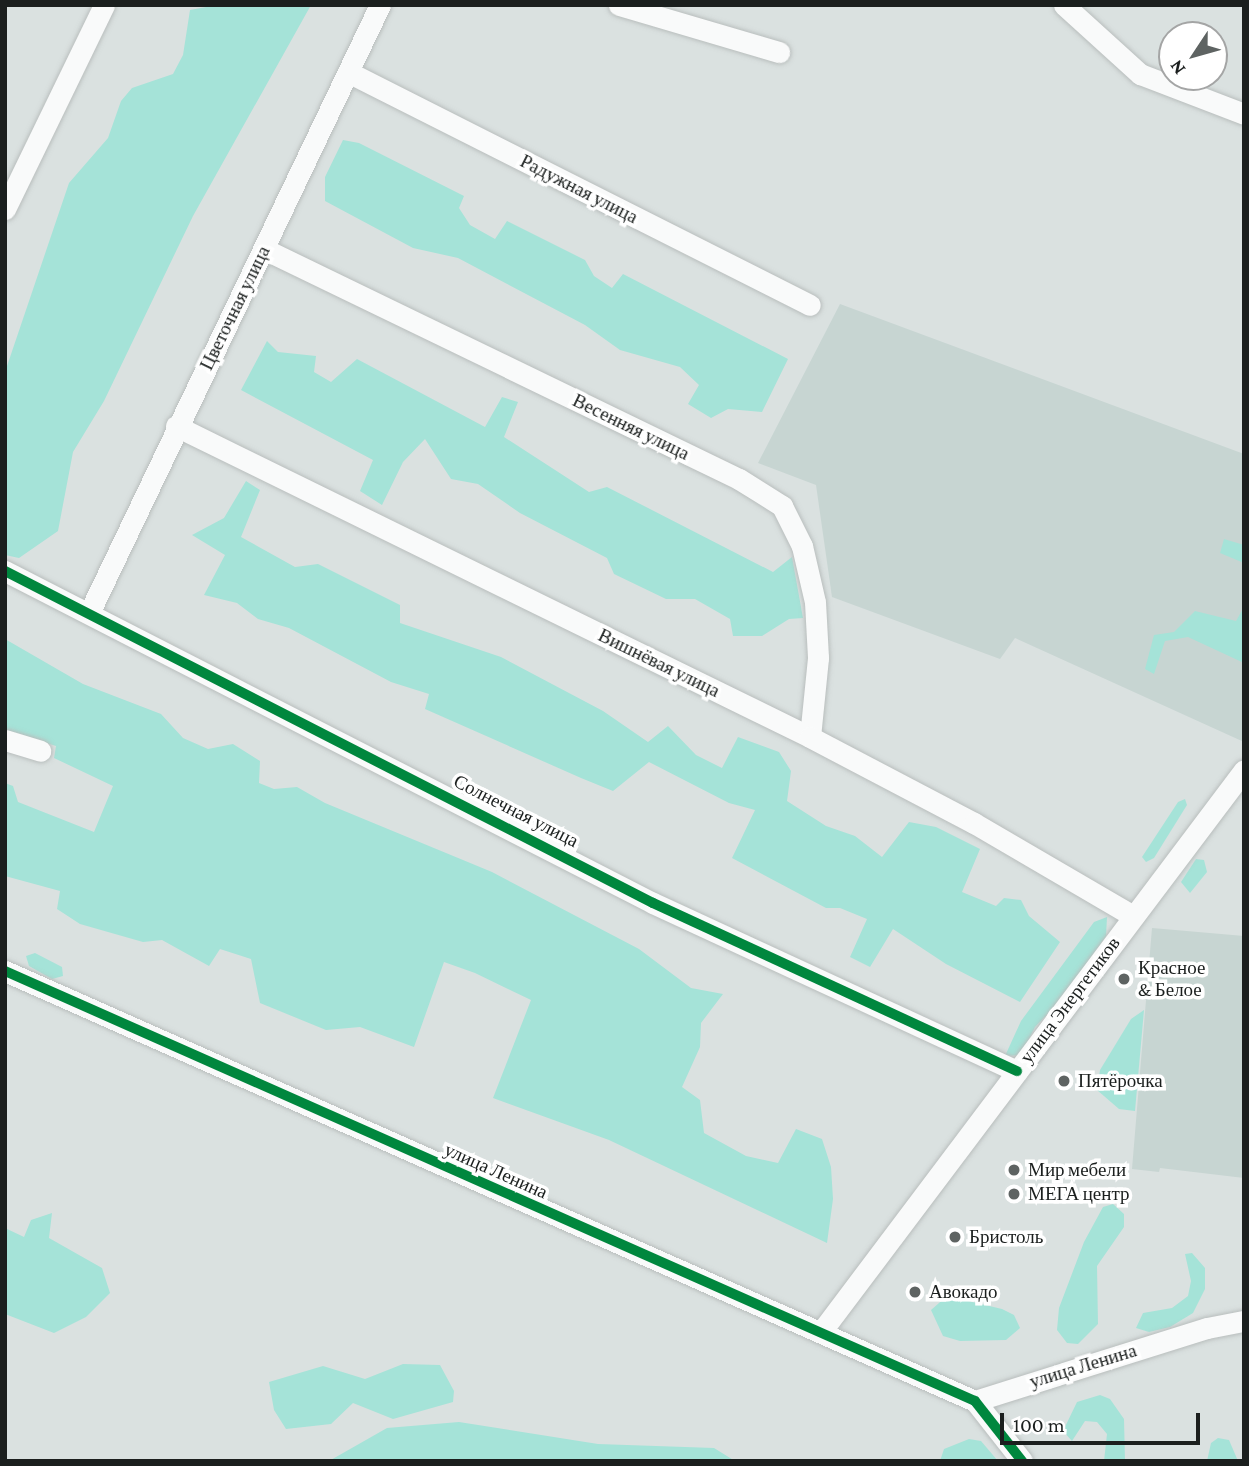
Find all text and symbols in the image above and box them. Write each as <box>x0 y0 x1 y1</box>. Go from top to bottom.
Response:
north arrow <box>1158 21 1228 91</box>
text: N <box>1165 56 1190 79</box>
street label: Радужная улица <box>516 150 642 228</box>
street label: Цветочная улица <box>195 242 275 374</box>
street label: Весенняя улица <box>569 389 693 465</box>
street label: Вишнёвая улица <box>594 624 724 702</box>
street label: Солнечная улица <box>450 770 582 852</box>
street label: улица Энергетиков <box>1015 932 1125 1068</box>
place label: Красное & Белое <box>1138 957 1205 1001</box>
marker: Красное & Белое <box>1116 971 1132 987</box>
place label: Пятёрочка <box>1078 1070 1163 1092</box>
marker: Пятёрочка <box>1056 1073 1072 1089</box>
street label: улица Ленина <box>441 1138 551 1204</box>
place label: Мир мебели <box>1028 1159 1126 1181</box>
marker: Мир мебели <box>1006 1162 1022 1178</box>
place label: МЕГА центр <box>1028 1183 1130 1205</box>
marker: МЕГА центр <box>1006 1186 1022 1202</box>
place label: Бристоль <box>969 1226 1043 1248</box>
marker: Бристоль <box>947 1229 963 1245</box>
place label: Авокадо <box>929 1281 998 1303</box>
marker: Авокадо <box>907 1284 923 1300</box>
street label: улица Ленина <box>1027 1339 1139 1393</box>
scale bar <box>1004 1400 1204 1444</box>
text: 100 m <box>1013 1413 1065 1437</box>

